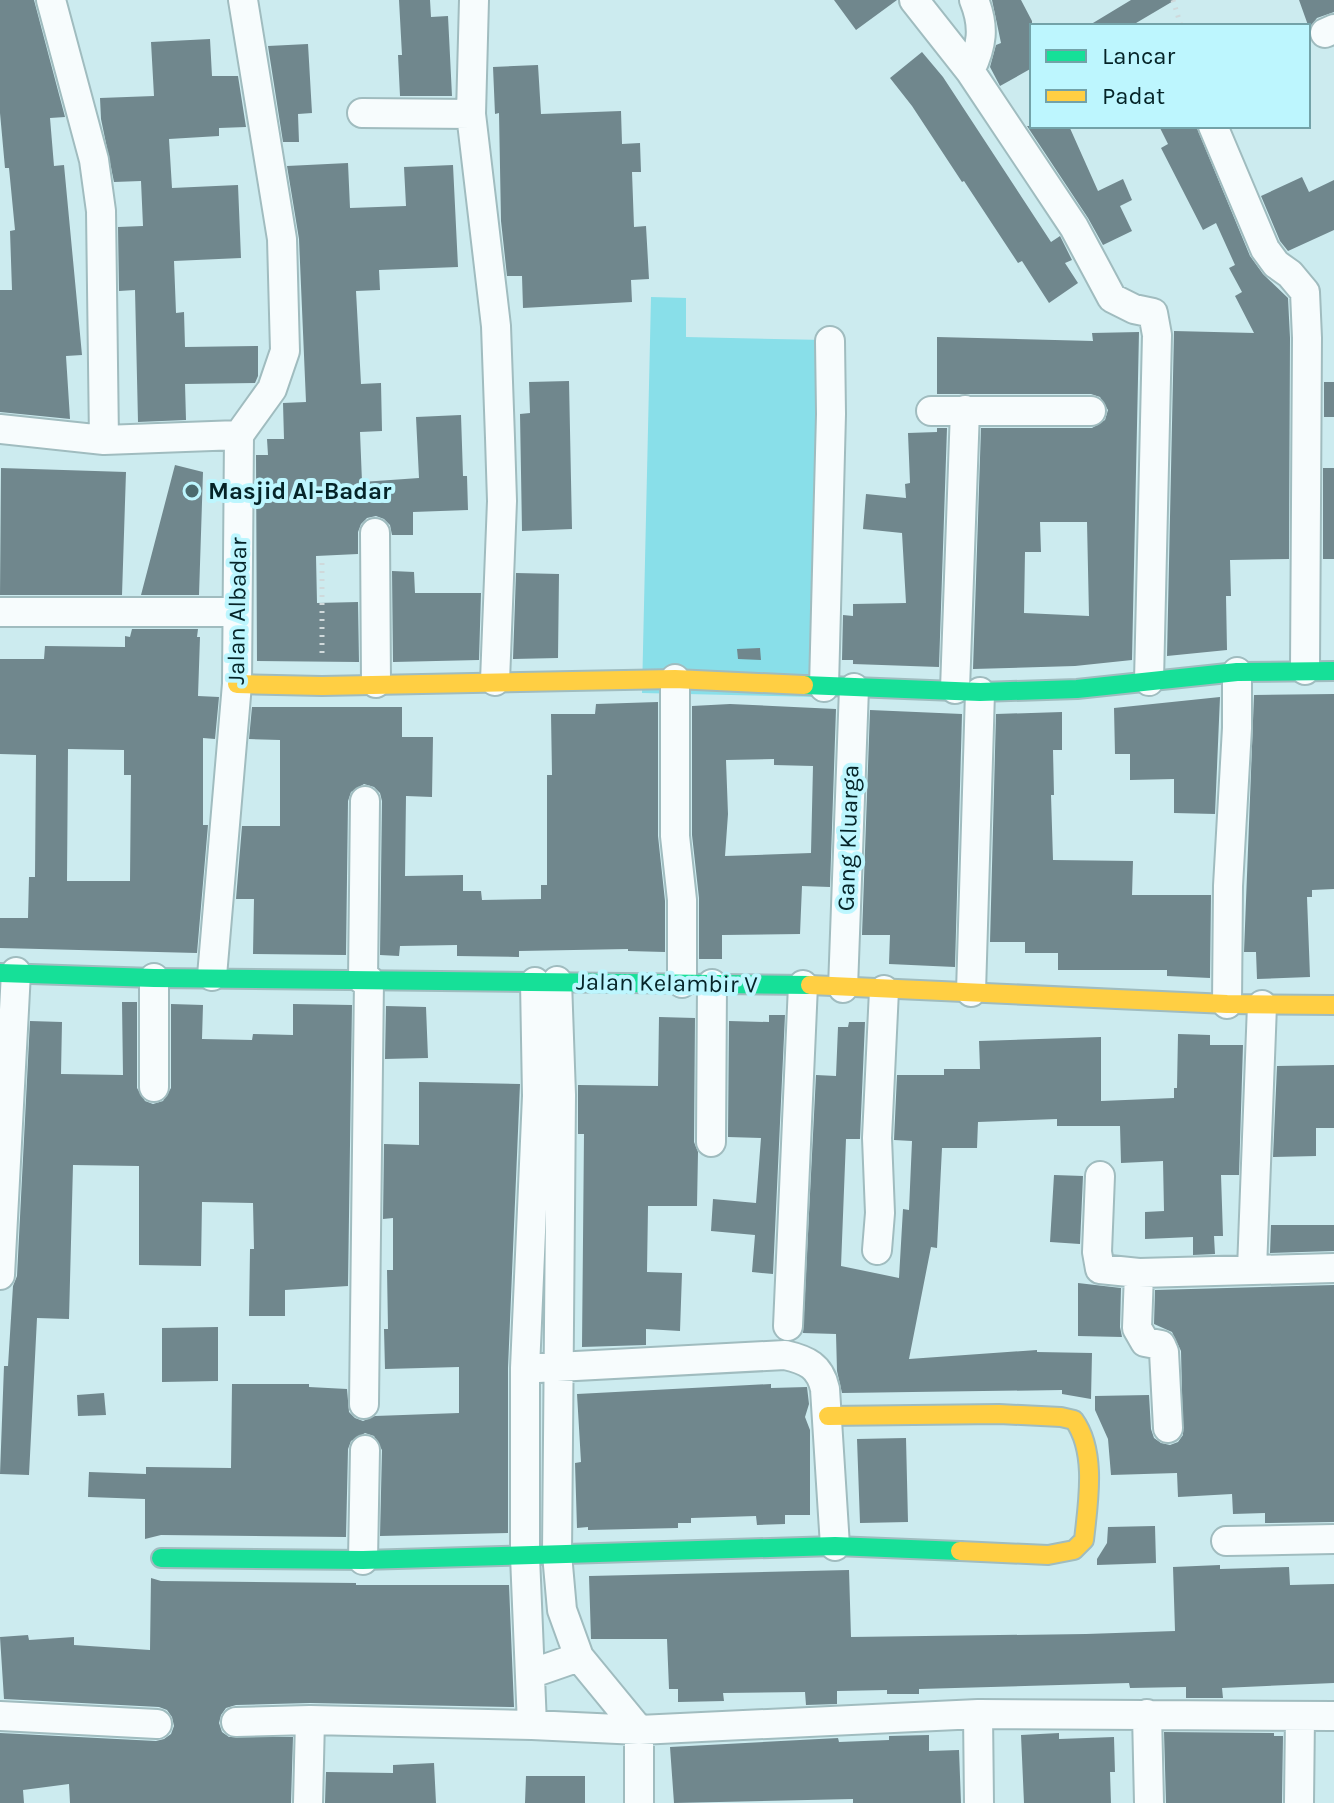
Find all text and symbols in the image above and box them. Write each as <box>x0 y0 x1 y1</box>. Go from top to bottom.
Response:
legend <box>1030 24 1310 128</box>
text: Lancar <box>1102 42 1176 70</box>
text: Padat <box>1102 82 1165 110</box>
place label: Masjid Al-Badar <box>208 477 392 505</box>
marker: Masjid Al-Badar <box>183 482 201 500</box>
street label: Jalan Albadar <box>222 537 252 685</box>
street label: Gang Kluarga <box>831 764 865 912</box>
street label: Jalan Kelambir V <box>576 967 758 999</box>

